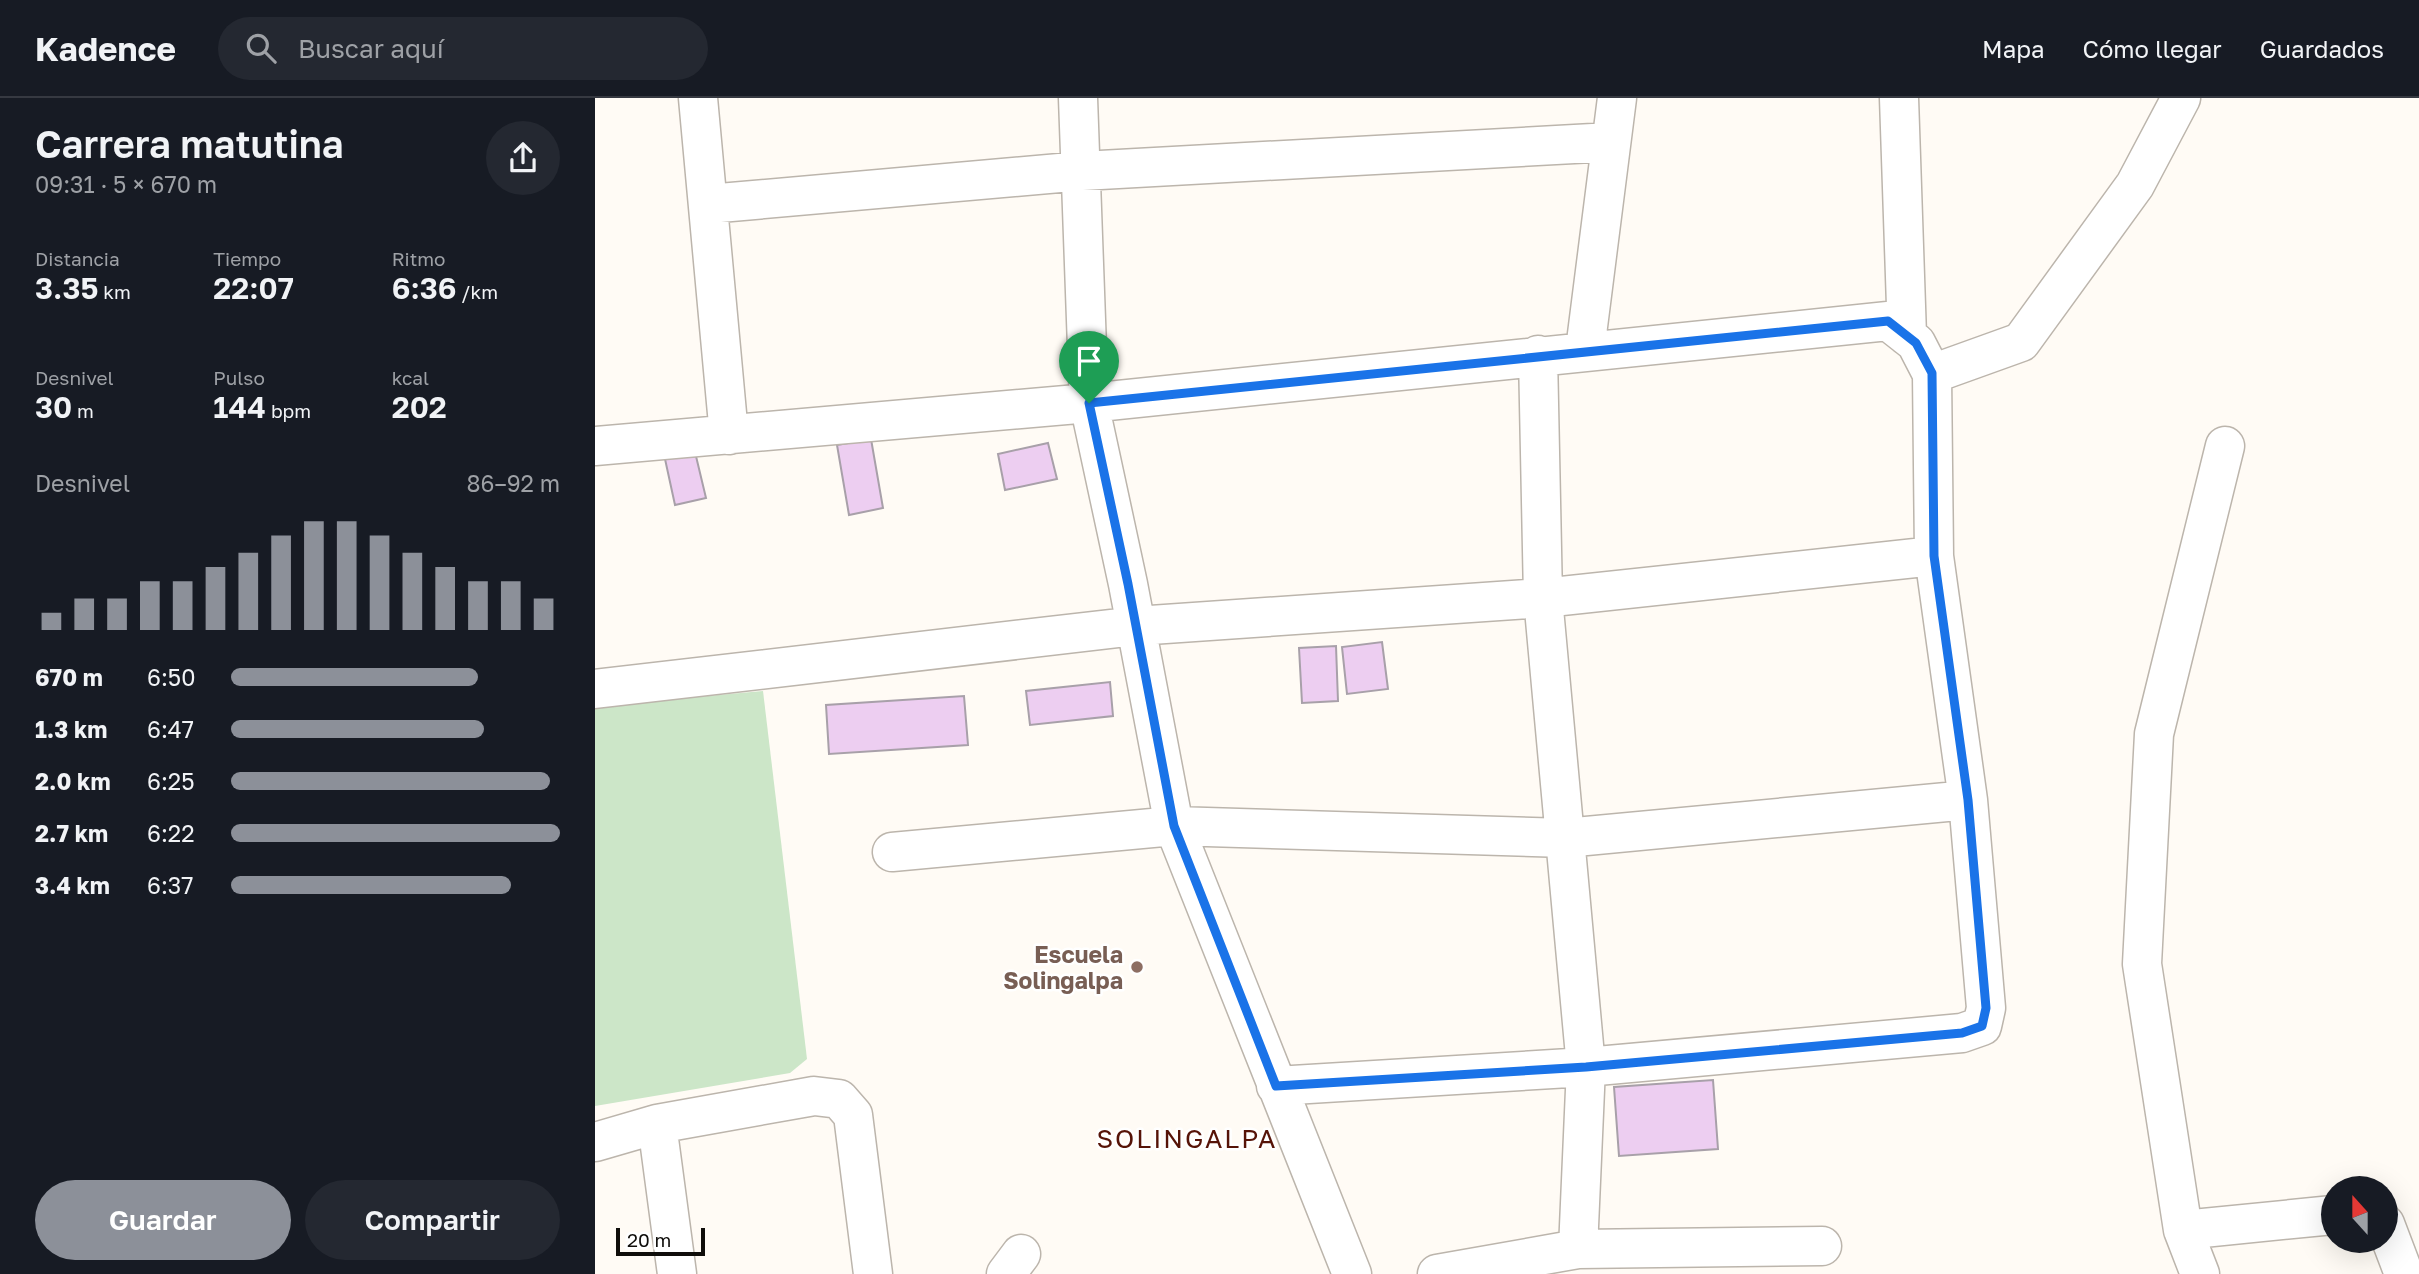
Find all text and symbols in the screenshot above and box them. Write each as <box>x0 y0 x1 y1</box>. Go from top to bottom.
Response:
search box <box>218 17 708 80</box>
text: Kadence <box>35 29 176 68</box>
icon: search <box>242 29 280 67</box>
text: Buscar aquí <box>298 33 444 64</box>
text: Mapa <box>1982 34 2045 63</box>
text: Cómo llegar <box>2083 34 2222 63</box>
text: Guardados <box>2260 34 2384 63</box>
text: Carrera matutina <box>35 121 344 166</box>
button: share <box>486 121 560 195</box>
text: 09:31 · 5 × 670 m <box>35 170 217 198</box>
text: Distancia <box>35 247 120 270</box>
text: Tiempo <box>213 247 281 270</box>
text: Ritmo <box>392 247 445 270</box>
text: 3.35 <box>35 270 99 306</box>
text: 22:07 <box>213 270 294 306</box>
text: 6:36 <box>392 270 457 306</box>
text: km <box>99 280 131 303</box>
text: /km <box>457 280 498 303</box>
pin <box>1059 331 1119 403</box>
icon: arrive <box>1070 342 1108 380</box>
text: Desnivel <box>35 366 114 389</box>
text: Pulso <box>213 366 265 389</box>
text: kcal <box>392 366 429 389</box>
text: 30 <box>35 389 72 425</box>
text: 144 <box>213 389 266 425</box>
text: 202 <box>392 389 447 425</box>
text: m <box>72 399 94 422</box>
text: bpm <box>266 399 311 422</box>
text: Desnivel <box>35 469 130 497</box>
text: 86–92 m <box>467 469 560 497</box>
text: 670 m <box>35 663 103 691</box>
text: 6:50 <box>147 663 195 691</box>
text: 1.3 km <box>35 715 107 743</box>
text: 6:47 <box>147 715 194 743</box>
text: 2.0 km <box>35 767 111 795</box>
text: 6:25 <box>147 767 195 795</box>
text: 2.7 km <box>35 819 108 847</box>
text: 6:22 <box>147 819 195 847</box>
text: 3.4 km <box>35 871 110 899</box>
text: 6:37 <box>147 871 193 899</box>
place label: Escuela Solingalpa <box>1003 940 1123 994</box>
marker: Escuela Solingalpa <box>1129 959 1145 975</box>
district label: SOLINGALPA <box>1096 1123 1278 1154</box>
north arrow <box>2321 1176 2397 1253</box>
map controls <box>2321 1176 2398 1253</box>
button: Guardar <box>35 1180 291 1260</box>
button: Compartir <box>305 1180 560 1260</box>
scale bar <box>616 1225 705 1257</box>
text: 20 m <box>627 1228 671 1251</box>

